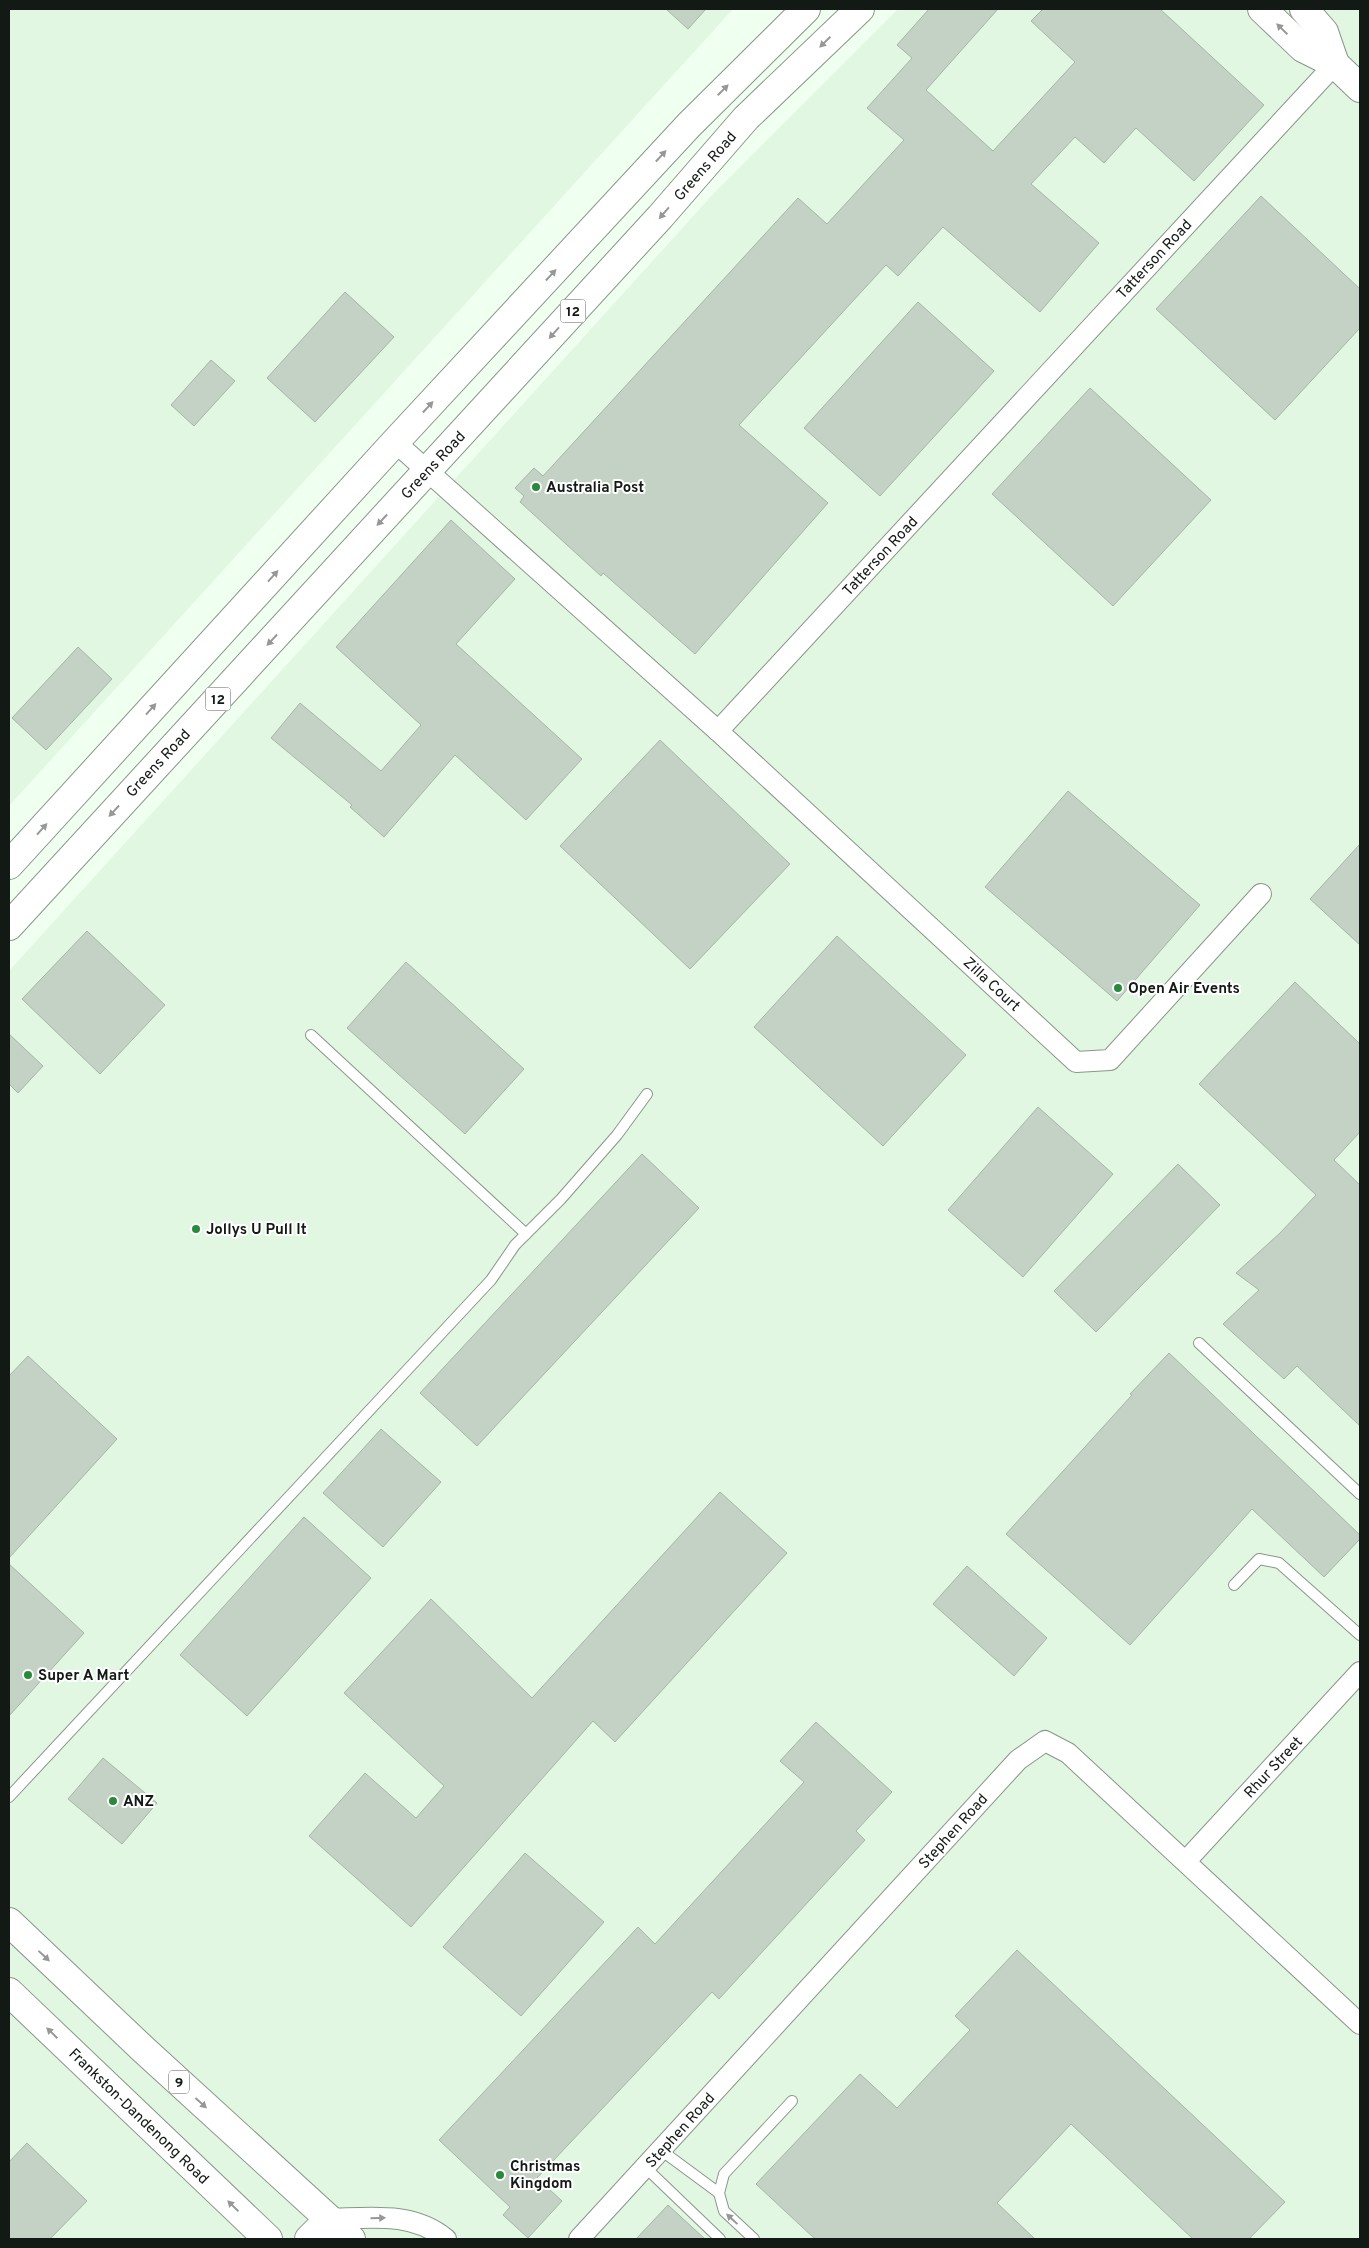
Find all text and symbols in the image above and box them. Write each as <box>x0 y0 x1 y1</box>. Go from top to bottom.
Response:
one-way arrow <box>1277 23 1289 35</box>
one-way arrow <box>819 36 831 48</box>
one-way arrow <box>717 84 729 96</box>
street label: Greens Road <box>671 128 742 206</box>
one-way arrow <box>655 150 667 162</box>
one-way arrow <box>658 207 670 219</box>
street label: Tatterson Road <box>1113 216 1197 304</box>
one-way arrow <box>545 269 557 281</box>
road number: 12 <box>560 300 586 322</box>
one-way arrow <box>548 326 560 338</box>
one-way arrow <box>422 401 434 413</box>
street label: Greens Road <box>398 428 470 504</box>
place label: Australia Post <box>546 479 644 498</box>
marker: Australia Post <box>530 481 542 493</box>
street label: Tatterson Road <box>839 513 923 601</box>
one-way arrow <box>376 514 388 526</box>
one-way arrow <box>267 571 279 583</box>
one-way arrow <box>266 633 278 645</box>
road number: 12 <box>206 688 230 711</box>
one-way arrow <box>145 704 157 716</box>
street label: Greens Road <box>123 726 195 802</box>
one-way arrow <box>109 805 120 817</box>
one-way arrow <box>36 824 48 836</box>
street label: Zilla Court <box>958 954 1024 1016</box>
place label: Open Air Events <box>1128 980 1240 999</box>
marker: Open Air Events <box>1112 982 1124 994</box>
place label: Jollys U Pull It <box>206 1221 307 1240</box>
marker: Jollys U Pull It <box>190 1223 202 1235</box>
place label: Super A Mart <box>38 1667 129 1686</box>
marker: Super A Mart <box>22 1669 34 1681</box>
street label: Rhur Street <box>1241 1733 1308 1803</box>
street label: Stephen Road <box>915 1790 993 1874</box>
place label: ANZ <box>123 1793 154 1812</box>
marker: ANZ <box>107 1795 119 1807</box>
one-way arrow <box>38 1950 50 1962</box>
one-way arrow <box>46 2027 58 2039</box>
street label: Frankston-Dandenong Road <box>64 2045 212 2189</box>
road number: 9 <box>169 2070 189 2094</box>
street label: Stephen Road <box>642 2089 720 2173</box>
one-way arrow <box>195 2097 207 2109</box>
place label: Christmas Kingdom <box>510 2158 580 2194</box>
marker: Christmas Kingdom <box>494 2169 506 2181</box>
one-way arrow <box>227 2200 239 2212</box>
one-way arrow <box>727 2213 739 2225</box>
one-way arrow <box>370 2214 386 2222</box>

